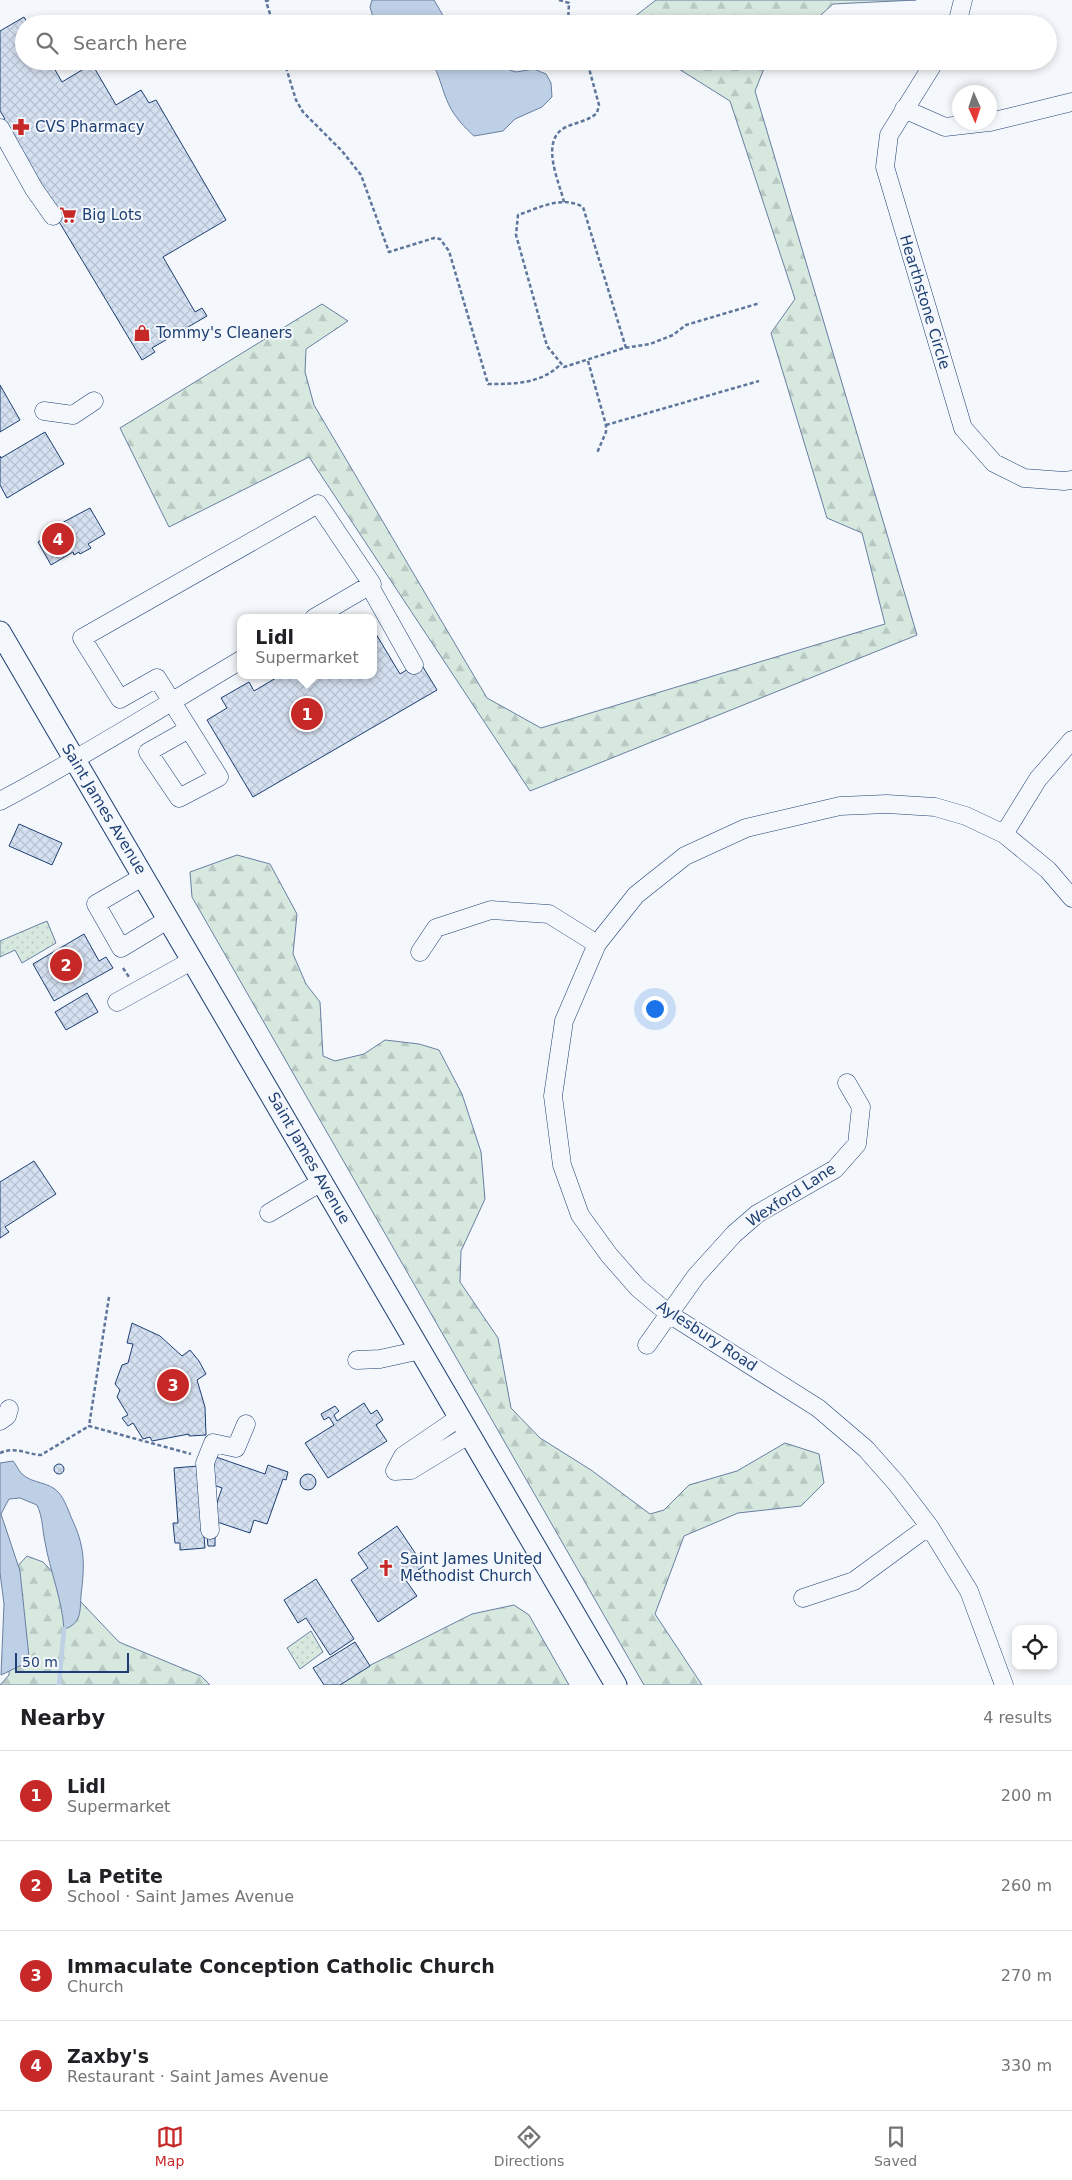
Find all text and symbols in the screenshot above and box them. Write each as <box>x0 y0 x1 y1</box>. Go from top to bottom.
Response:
search box <box>15 15 1057 70</box>
icon: search <box>33 29 61 57</box>
text: Search here <box>73 32 187 54</box>
north arrow <box>952 85 997 130</box>
pharmacy icon: CVS Pharmacy <box>11 117 31 137</box>
place label: CVS Pharmacy <box>35 118 145 136</box>
supermarket icon: Big Lots <box>58 205 78 225</box>
place label: Big Lots <box>82 206 142 224</box>
street label: Hearthstone Circle <box>896 233 954 371</box>
shop icon: Tommy's Cleaners <box>132 323 152 343</box>
place label: Tommy's Cleaners <box>155 324 293 342</box>
pin: 4 <box>42 520 74 558</box>
popup <box>237 614 377 679</box>
text: Lidl <box>255 626 294 648</box>
text: Supermarket <box>255 648 359 667</box>
pin: 1 <box>291 695 323 733</box>
street label: Saint James Avenue <box>58 741 150 877</box>
pin: 2 <box>50 946 82 984</box>
your location <box>642 996 668 1022</box>
street label: Saint James Avenue <box>264 1089 354 1227</box>
street label: Wexford Lane <box>743 1159 839 1231</box>
street label: Aylesbury Road <box>654 1297 760 1375</box>
pin: 3 <box>157 1366 189 1404</box>
place label: Saint James United Methodist Church <box>400 1550 542 1585</box>
church icon: Saint James United Methodist Church <box>376 1558 396 1578</box>
map controls <box>1012 1625 1057 1670</box>
button: locate <box>1012 1625 1057 1670</box>
scale bar <box>15 1650 129 1673</box>
text: 50 m <box>22 1654 58 1670</box>
text: Nearby <box>20 1706 105 1730</box>
text: 4 results <box>983 1708 1052 1727</box>
text: Lidl <box>67 1775 106 1797</box>
text: 1 <box>30 1786 42 1805</box>
text: 200 m <box>1001 1786 1052 1805</box>
text: Supermarket <box>67 1797 170 1816</box>
text: La Petite <box>67 1865 163 1887</box>
text: 2 <box>30 1876 42 1895</box>
text: 260 m <box>1001 1876 1052 1895</box>
text: School · Saint James Avenue <box>67 1887 294 1906</box>
text: Immaculate Conception Catholic Church <box>67 1955 495 1977</box>
text: 3 <box>30 1966 42 1985</box>
text: 270 m <box>1001 1966 1052 1985</box>
text: Church <box>67 1977 124 1996</box>
text: Zaxby's <box>67 2045 149 2067</box>
text: 4 <box>30 2056 42 2075</box>
text: 330 m <box>1001 2056 1052 2075</box>
text: Restaurant · Saint James Avenue <box>67 2067 329 2086</box>
tab: Map <box>155 2123 184 2169</box>
tab: Directions <box>494 2123 564 2169</box>
tab: Saved <box>874 2123 917 2169</box>

